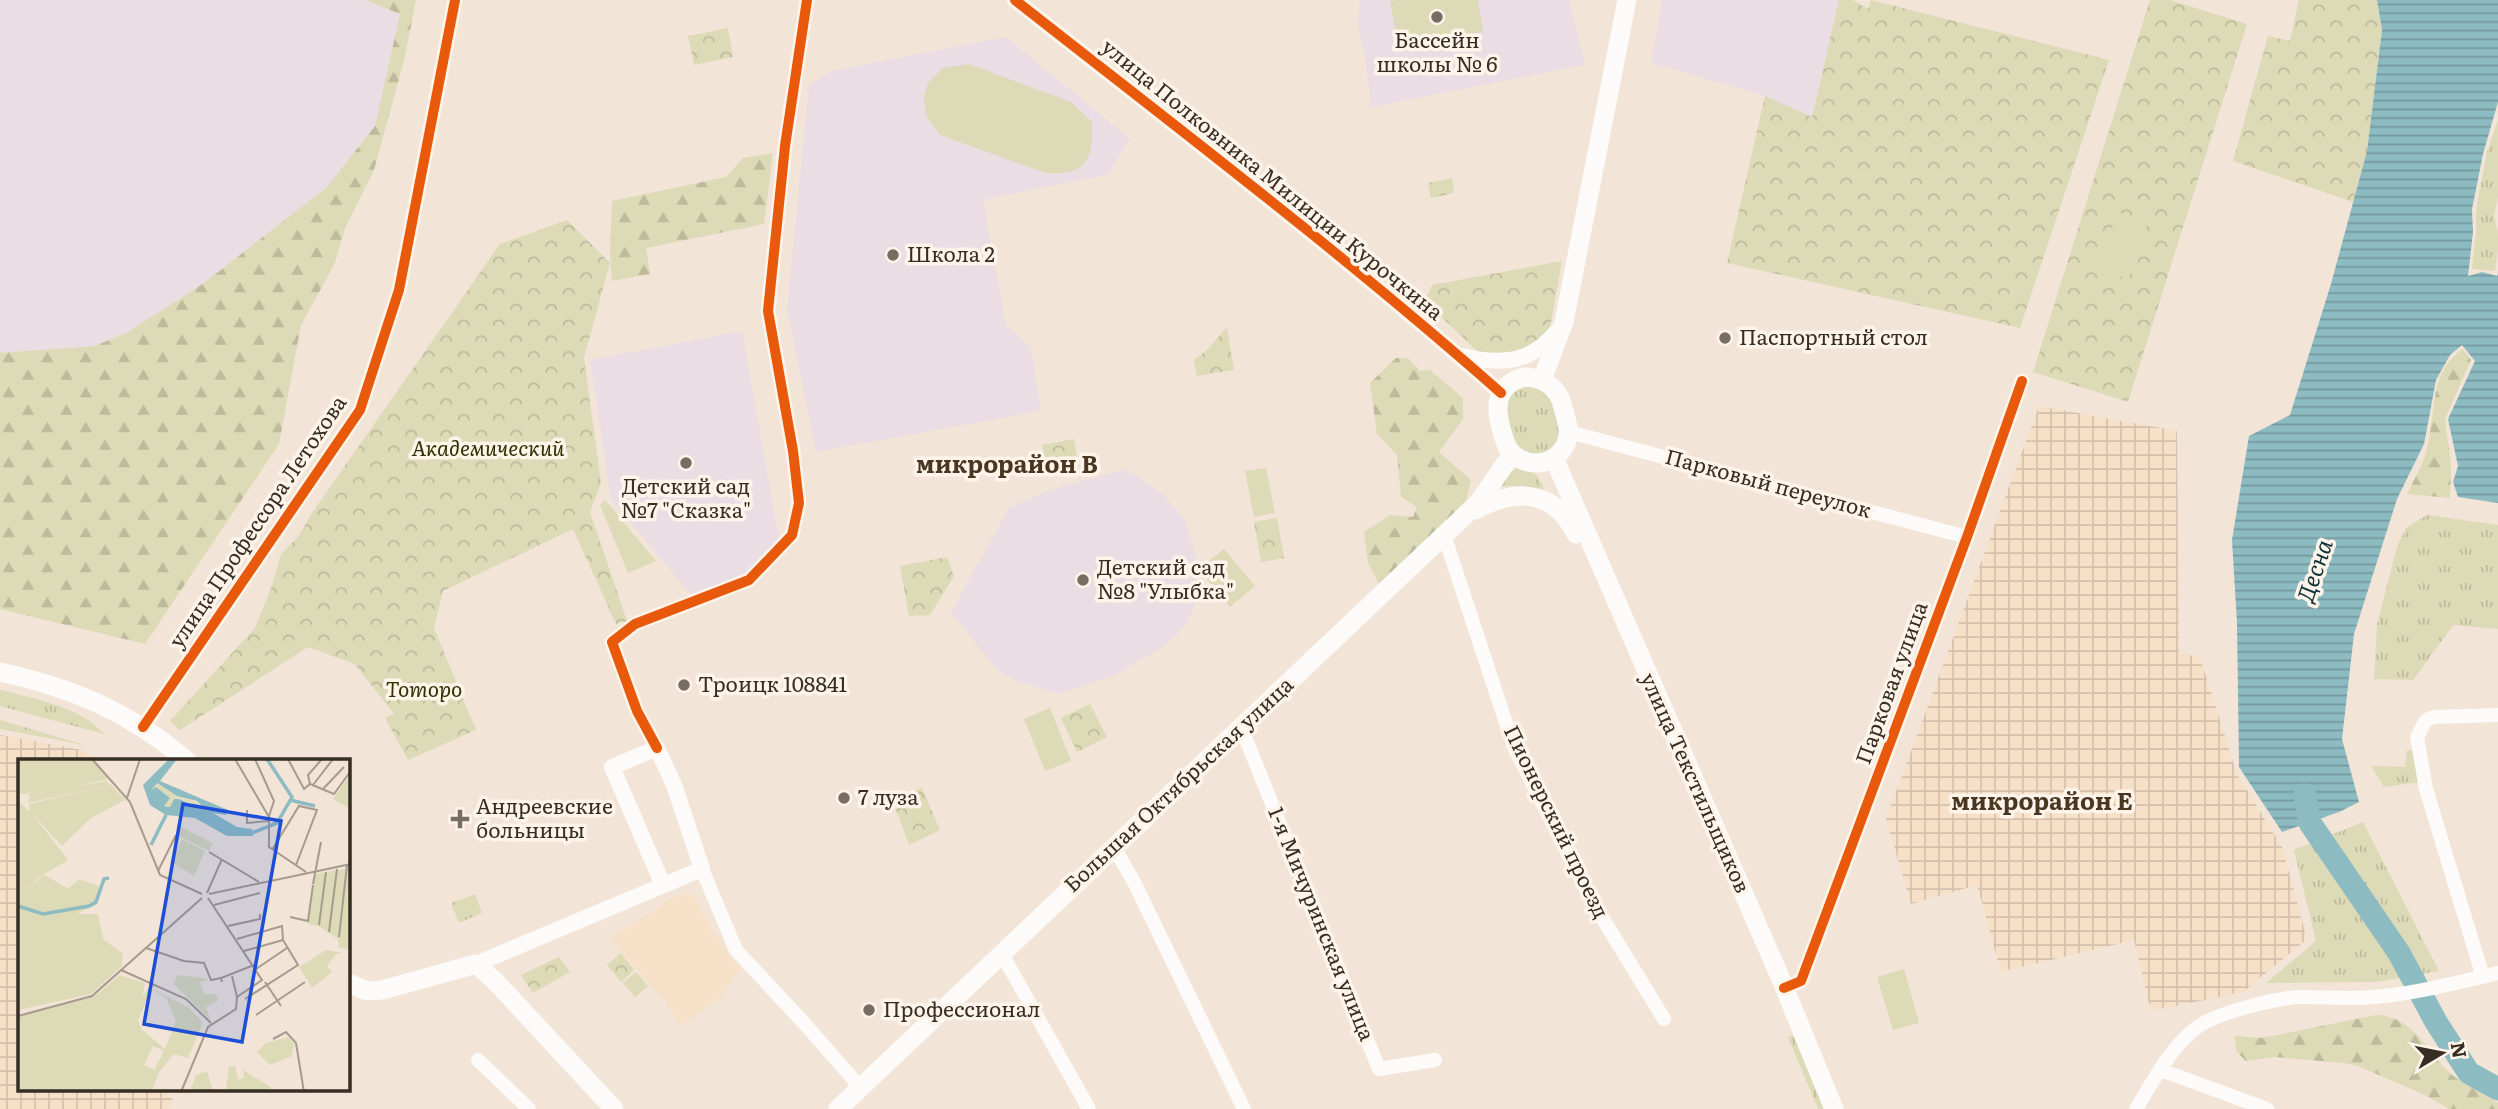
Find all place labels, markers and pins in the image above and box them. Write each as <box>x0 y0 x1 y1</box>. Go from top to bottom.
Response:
marker: Бассейн школы № 6 <box>1429 9 1445 25</box>
place label: Бассейн школы № 6 <box>1376 23 1498 78</box>
place label: Школа 2 <box>907 237 995 268</box>
marker: Школа 2 <box>885 247 901 263</box>
place label: Паспортный стол <box>1739 320 1928 351</box>
marker: Паспортный стол <box>1717 330 1733 346</box>
marker: Детский сад №7 "Сказка" <box>678 455 694 471</box>
place label: Детский сад №7 "Сказка" <box>621 469 751 524</box>
place label: Детский сад №8 "Улыбка" <box>1097 550 1234 605</box>
marker: Детский сад №8 "Улыбка" <box>1075 572 1091 588</box>
place label: Троицк 108841 <box>698 667 848 698</box>
marker: Троицк 108841 <box>676 677 692 693</box>
place label: 7 луза <box>858 780 919 811</box>
place label: Андреевские больницы <box>476 789 613 844</box>
marker: 7 луза <box>836 790 852 806</box>
marker: Андреевские больницы <box>450 809 470 829</box>
place label: Профессионал <box>883 992 1040 1023</box>
marker: Профессионал <box>861 1002 877 1018</box>

